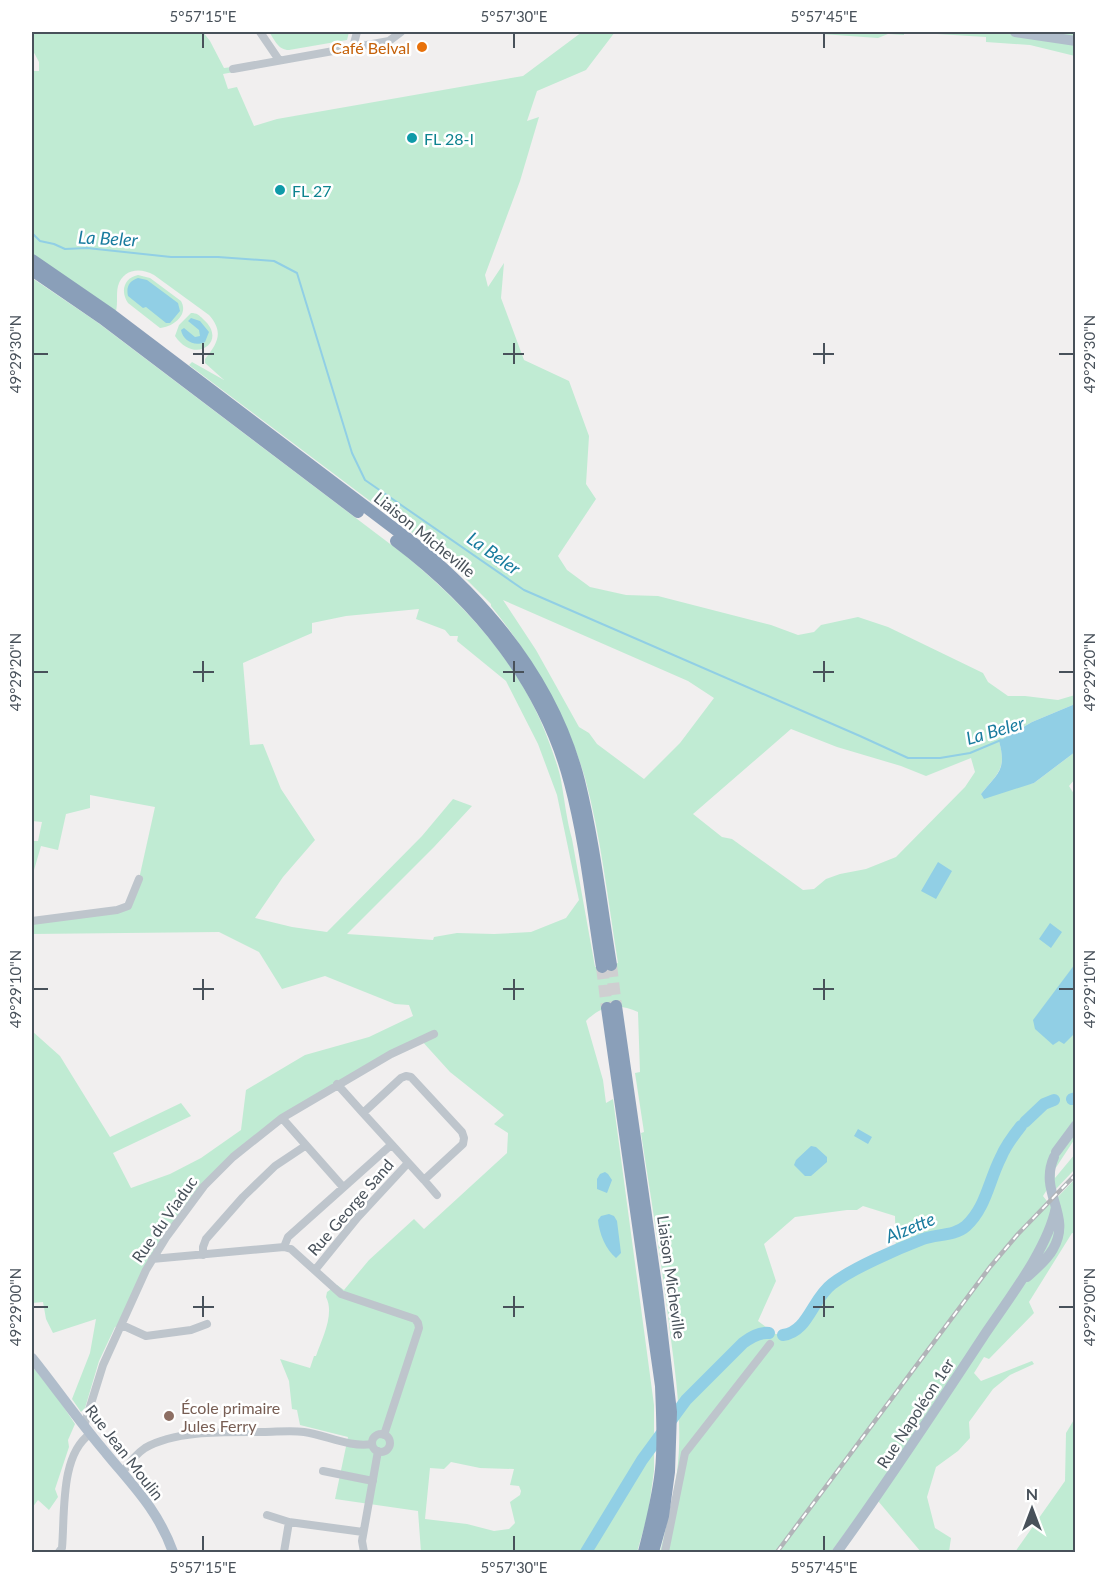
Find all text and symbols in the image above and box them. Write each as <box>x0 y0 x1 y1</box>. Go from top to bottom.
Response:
text: 5°57'15"E <box>170 7 237 25</box>
text: 5°57'30"E <box>481 7 548 25</box>
text: 5°57'45"E <box>791 7 858 25</box>
place label: Café Belval <box>331 38 410 57</box>
marker: Café Belval <box>415 40 429 54</box>
place label: FL 28-I <box>424 129 474 148</box>
marker: FL 28-I <box>405 131 419 145</box>
place label: FL 27 <box>292 181 331 200</box>
marker: FL 27 <box>273 183 287 197</box>
water label: La Beler <box>78 225 139 251</box>
text: 49°29'30"N <box>6 315 24 393</box>
text: 49°29'30"N <box>1080 315 1098 393</box>
street label: Liaison Micheville <box>371 487 479 581</box>
water label: La Beler <box>463 527 525 580</box>
text: 49°29'20"N <box>6 633 24 711</box>
text: 49°29'20"N <box>1080 633 1098 711</box>
water label: La Beler <box>963 711 1028 749</box>
text: 49°29'10"N <box>6 950 24 1028</box>
text: 49°29'10"N <box>1080 950 1098 1028</box>
street label: Rue George Sand <box>303 1155 397 1259</box>
street label: Rue du Viaduc <box>127 1172 201 1266</box>
water label: Alzette <box>881 1207 938 1247</box>
street label: Liaison Micheville <box>654 1214 690 1340</box>
text: 49°29'00"N <box>6 1268 24 1346</box>
text: 49°29'00"N <box>1080 1268 1098 1346</box>
street label: Rue Napoléon 1er <box>872 1354 958 1471</box>
place label: École primaire Jules Ferry <box>181 1398 280 1435</box>
street label: Rue Jean Moulin <box>82 1401 168 1503</box>
marker: École primaire Jules Ferry <box>162 1409 176 1423</box>
north arrow <box>1002 1479 1062 1539</box>
text: N <box>1026 1484 1038 1503</box>
text: 5°57'15"E <box>170 1558 237 1576</box>
text: 5°57'30"E <box>481 1558 548 1576</box>
text: 5°57'45"E <box>791 1558 858 1576</box>

